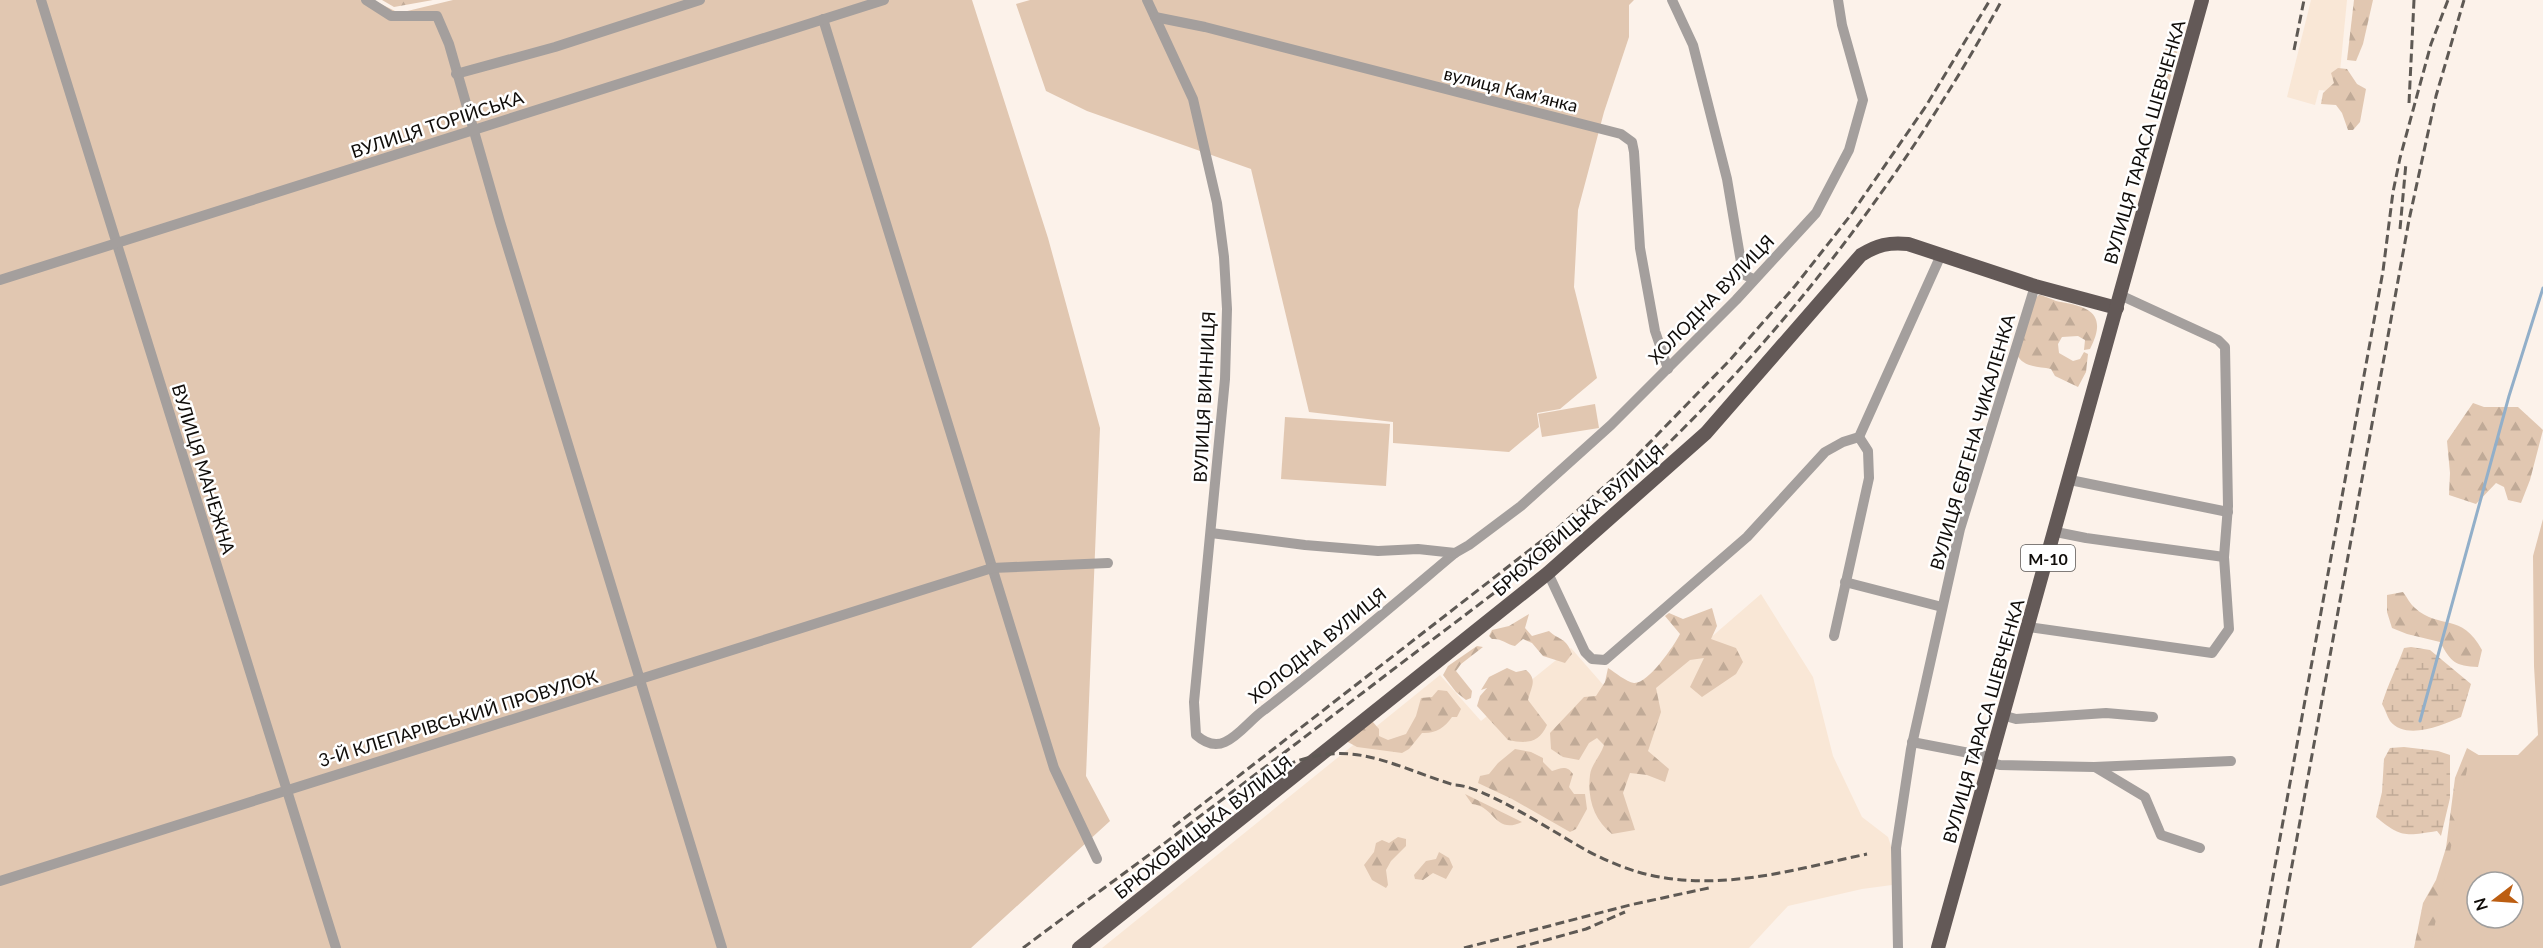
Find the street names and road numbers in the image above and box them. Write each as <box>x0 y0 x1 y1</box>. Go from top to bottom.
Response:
street label: ВУЛИЦЯ ТАРАСА ШЕВЧЕНКА <box>2099 17 2190 267</box>
street label: вулиця Камʼянка <box>1442 62 1580 116</box>
street label: ВУЛИЦЯ ТОРІЙСЬКА <box>348 85 527 162</box>
street label: ХОЛОДНА ВУЛИЦЯ <box>1644 230 1778 368</box>
street label: ВУЛИЦЯ ВИННИЦЯ <box>1189 311 1219 483</box>
street label: ВУЛИЦЯ ЄВГЕНА ЧИКАЛЕНКА <box>1925 311 2019 572</box>
street label: ВУЛИЦЯ МАНЕЖНА <box>168 381 241 557</box>
street label: БРЮХОВИЦЬКА ВУЛИЦЯ <box>1488 440 1668 600</box>
road number: М-10 <box>2021 545 2075 571</box>
street label: ХОЛОДНА ВУЛИЦЯ <box>1244 583 1390 707</box>
street label: ВУЛИЦЯ ТАРАСА ШЕВЧЕНКА <box>1938 596 2029 846</box>
street label: 3-Й КЛЕПАРІВСЬКИЙ ПРОВУЛОК <box>316 665 600 771</box>
street label: БРЮХОВИЦЬКА ВУЛИЦЯ <box>1110 751 1296 903</box>

